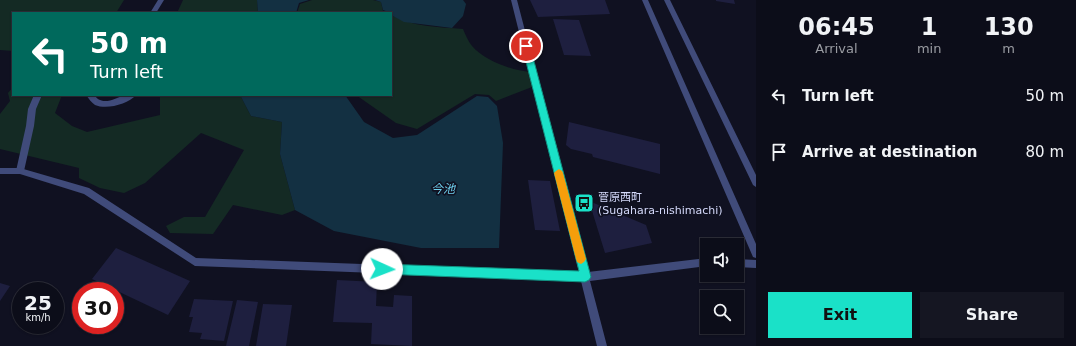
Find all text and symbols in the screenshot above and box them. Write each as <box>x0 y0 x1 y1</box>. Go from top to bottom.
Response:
text: 06:45 <box>798 13 875 41</box>
text: 1 <box>921 13 937 41</box>
text: 130 <box>984 13 1034 41</box>
text: 50 m <box>90 27 168 60</box>
icon: left <box>24 28 76 80</box>
pin <box>509 29 543 63</box>
icon: arrive <box>515 35 537 57</box>
text: Arrival <box>815 41 858 56</box>
text: min <box>917 41 941 56</box>
text: m <box>1002 41 1015 56</box>
text: Turn left <box>90 61 163 82</box>
icon: left <box>768 85 790 107</box>
text: Turn left <box>802 87 874 105</box>
text: 50 m <box>1026 87 1064 105</box>
icon: arrive <box>768 141 790 163</box>
text: Arrive at destination <box>802 143 977 161</box>
text: 80 m <box>1026 143 1064 161</box>
water label: 今池 <box>431 182 456 196</box>
place label: 菅原西町 (Sugahara-nishimachi) <box>598 191 723 217</box>
bus stop icon: 菅原西町 (Sugahara-nishimachi) <box>573 192 595 214</box>
map controls <box>700 238 744 334</box>
button: sound <box>700 238 744 282</box>
position arrow <box>361 248 403 290</box>
speed limit sign: 30 <box>72 282 124 334</box>
button: search <box>700 290 744 334</box>
text: 25 <box>24 291 52 315</box>
button: Exit <box>768 292 912 338</box>
button: Share <box>920 292 1064 338</box>
text: km/h <box>25 312 51 323</box>

